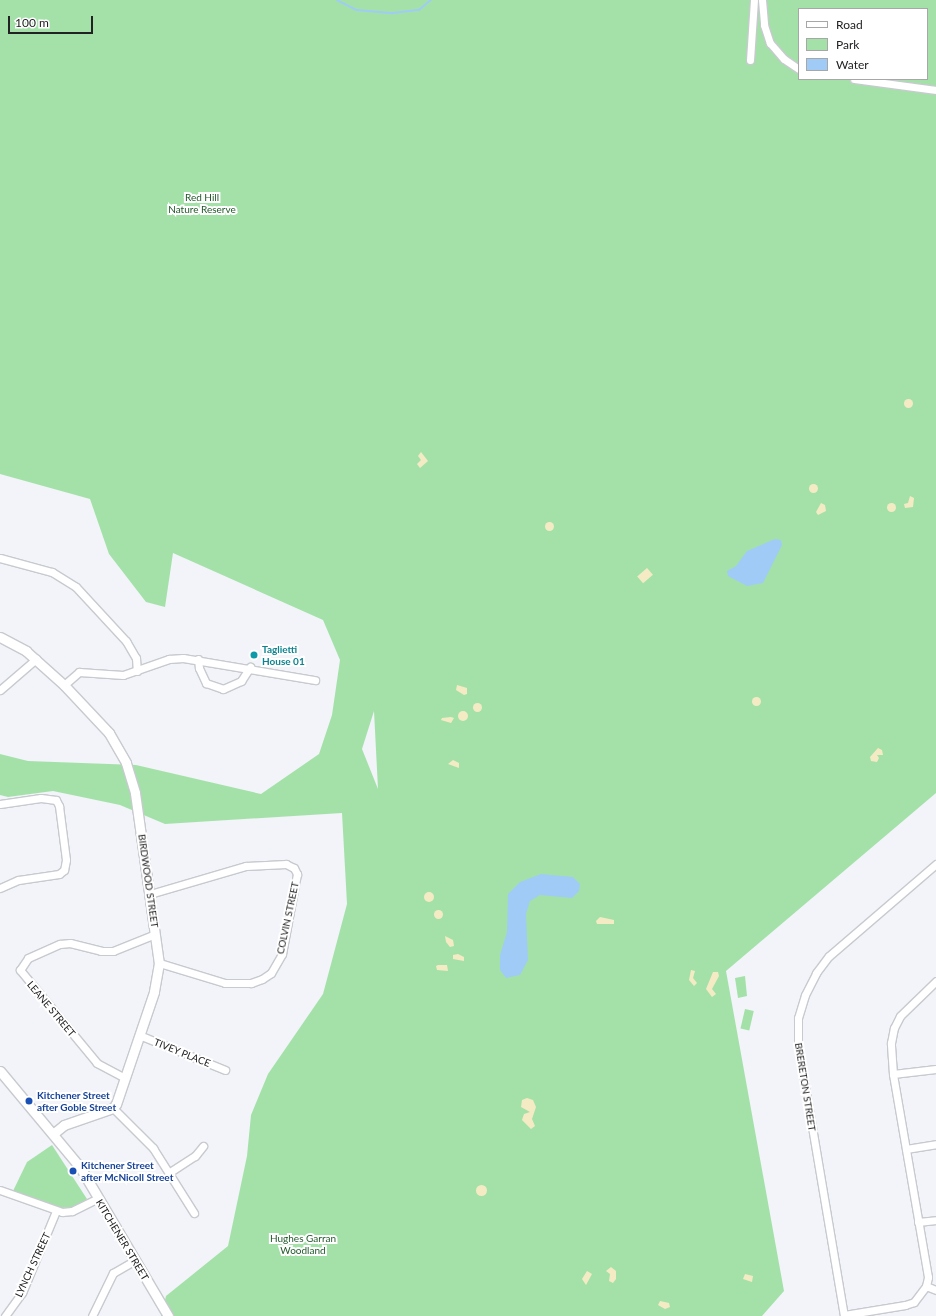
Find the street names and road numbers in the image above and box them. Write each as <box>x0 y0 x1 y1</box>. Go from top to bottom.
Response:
street label: BIRDWOOD STREET <box>135 833 161 929</box>
street label: COLVIN STREET <box>274 881 302 955</box>
street label: LEANE STREET <box>24 979 78 1039</box>
street label: TIVEY PLACE <box>152 1036 212 1070</box>
street label: BRERETON STREET <box>792 1042 818 1132</box>
street label: KITCHENER STREET <box>93 1197 151 1283</box>
street label: LYNCH STREET <box>13 1231 53 1299</box>

